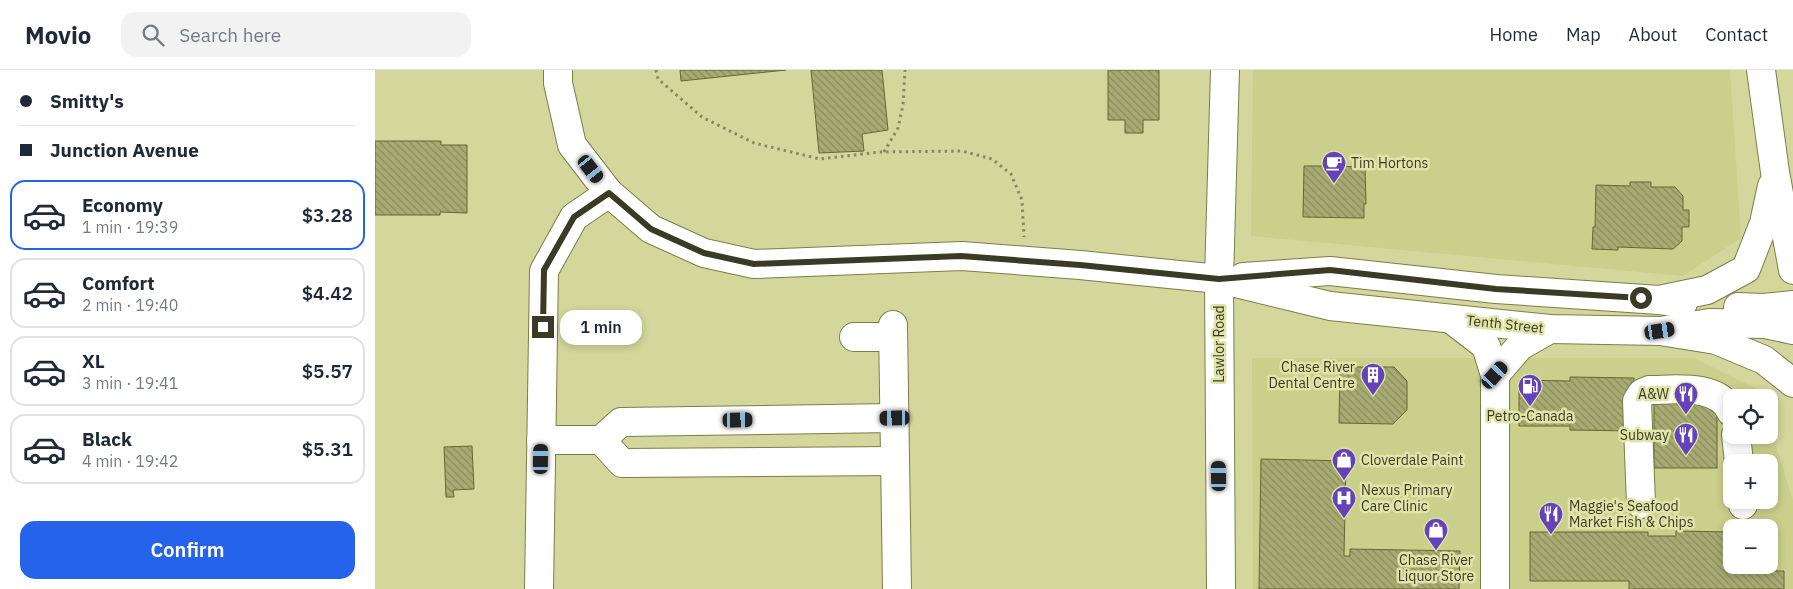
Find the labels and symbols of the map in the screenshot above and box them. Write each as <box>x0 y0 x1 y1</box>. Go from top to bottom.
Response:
cafe icon: Tim Hortons <box>1321 150 1347 184</box>
car <box>575 153 606 185</box>
place label: Tim Hortons <box>1351 154 1429 172</box>
route start <box>1630 287 1652 309</box>
street label: Lawlor Road <box>1210 305 1228 383</box>
callout: 1 min <box>561 310 643 344</box>
street label: Tenth Street <box>1466 311 1544 337</box>
route end <box>532 316 554 338</box>
car <box>1644 321 1675 341</box>
place label: Chase River Dental Centre <box>1268 358 1355 392</box>
car <box>1479 359 1510 391</box>
building icon: Chase River Dental Centre <box>1360 362 1386 396</box>
fuel station icon: Petro-Canada <box>1517 373 1543 407</box>
restaurant icon: A&W <box>1673 381 1699 415</box>
place label: A&W <box>1638 385 1670 403</box>
place label: Petro-Canada <box>1487 407 1574 425</box>
car <box>879 410 910 426</box>
car <box>722 412 753 428</box>
restaurant icon: Subway <box>1673 422 1699 456</box>
place label: Subway <box>1620 426 1669 444</box>
car <box>533 444 548 474</box>
shop icon: Cloverdale Paint <box>1331 447 1357 481</box>
place label: Cloverdale Paint <box>1361 451 1463 469</box>
car <box>1211 461 1226 491</box>
place label: Nexus Primary Care Clinic <box>1361 481 1453 515</box>
hospital icon: Nexus Primary Care Clinic <box>1331 485 1357 519</box>
place label: Maggie's Seafood Market Fish & Chips <box>1569 497 1694 531</box>
restaurant icon: Maggie's Seafood Market Fish & Chips <box>1538 501 1564 535</box>
shop icon: Chase River Liquor Store <box>1423 517 1449 551</box>
place label: Chase River Liquor Store <box>1398 551 1475 585</box>

